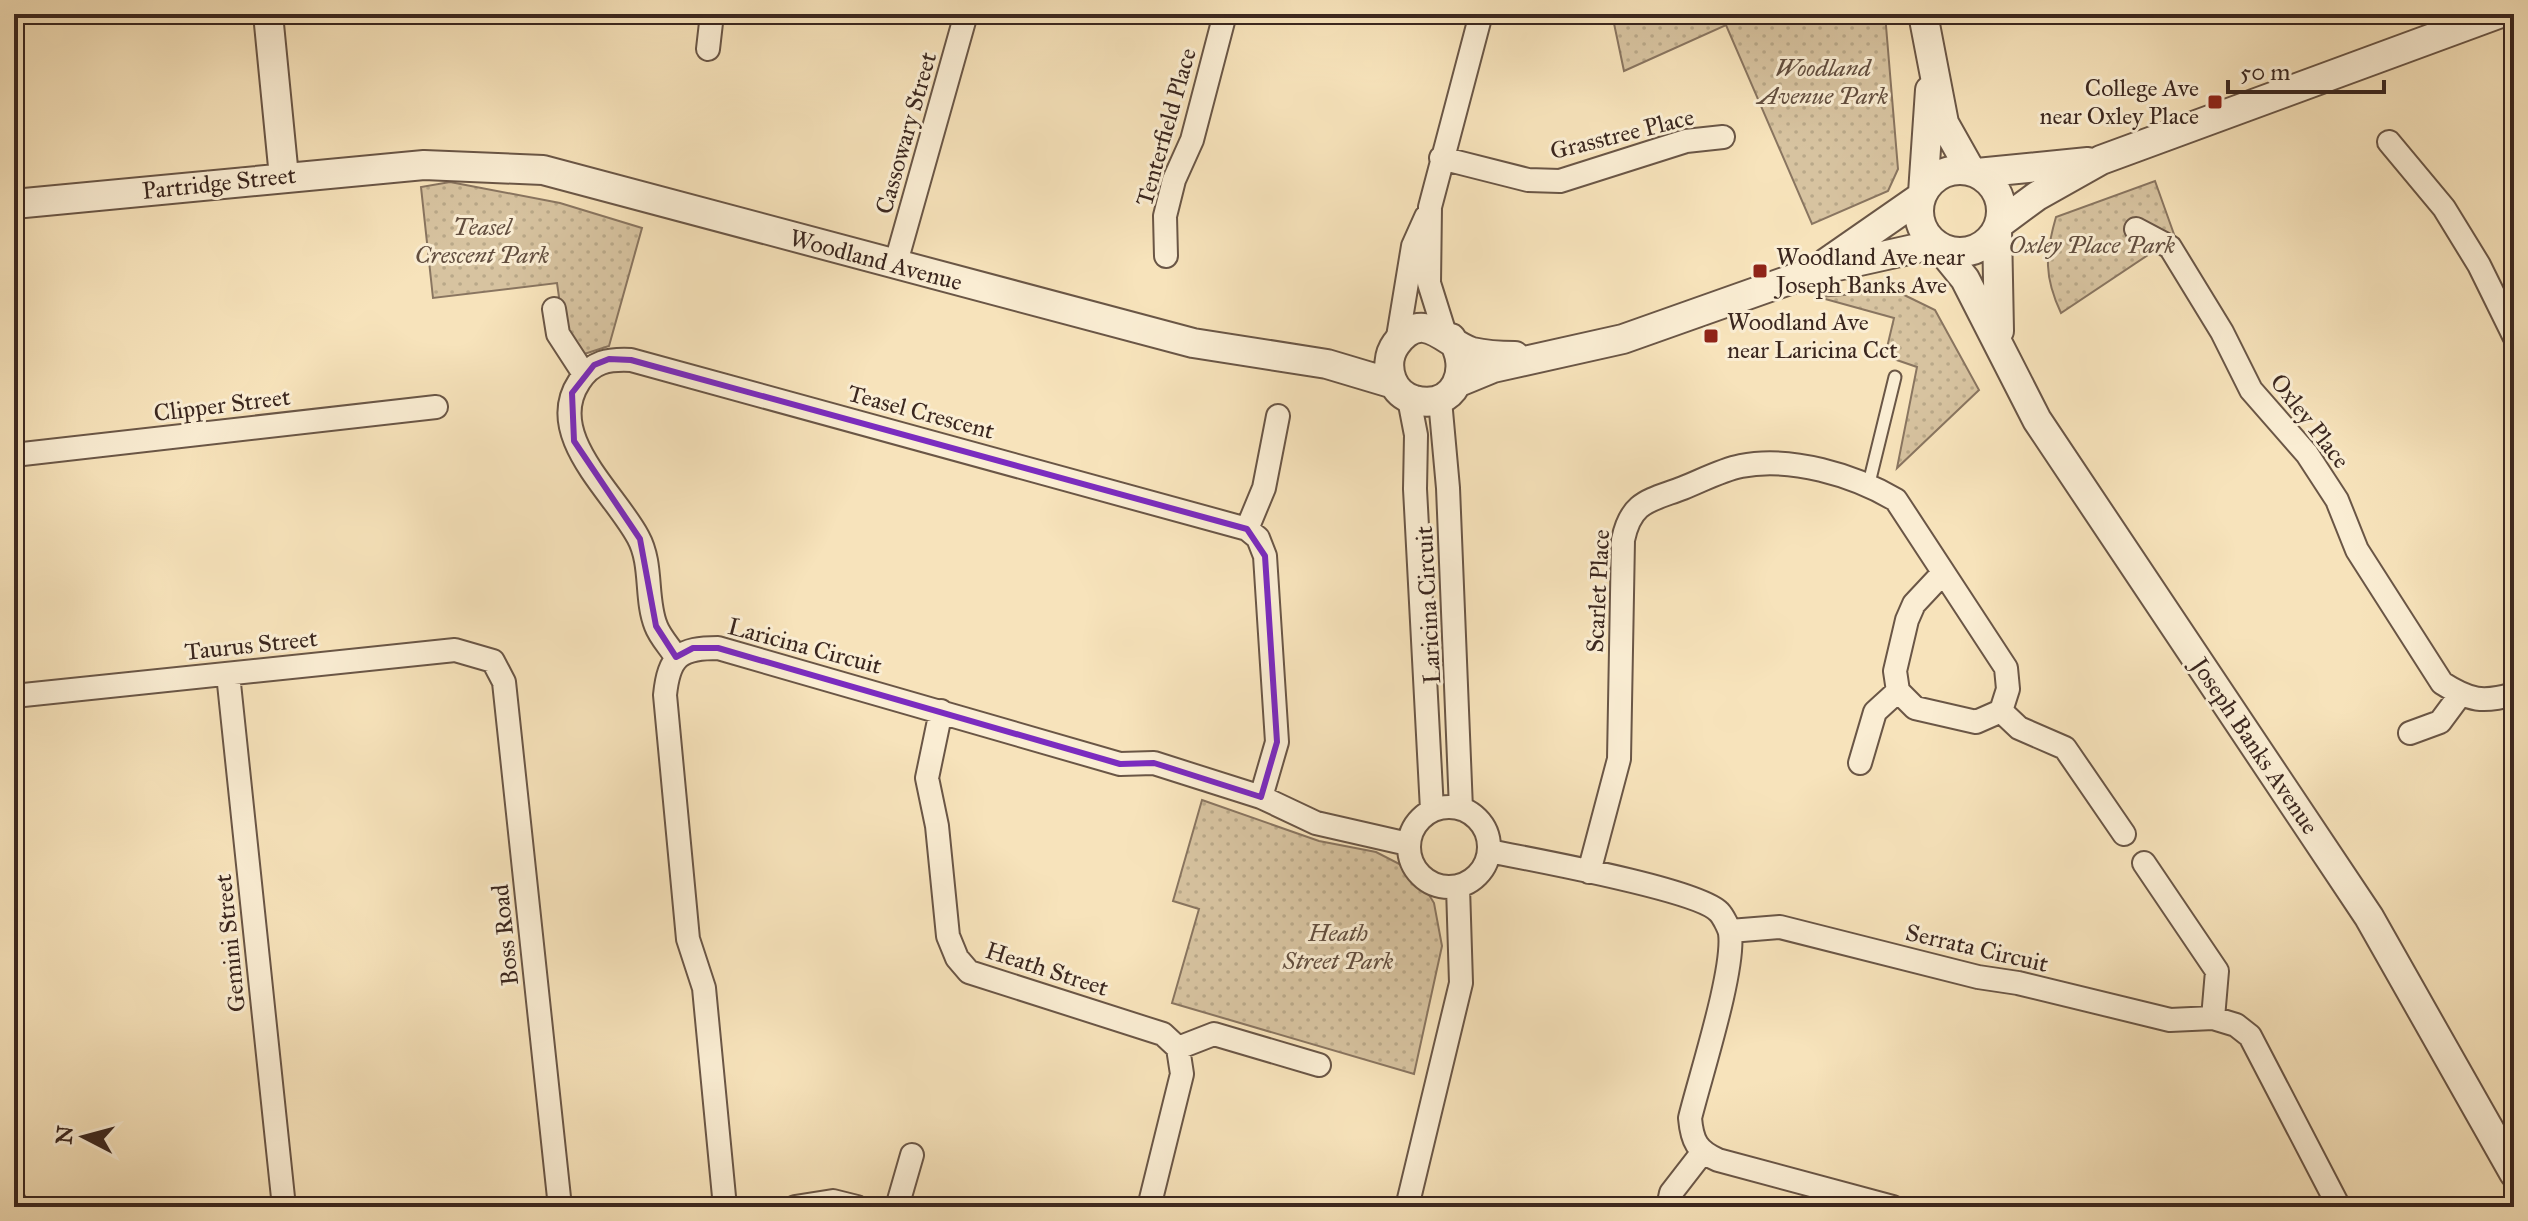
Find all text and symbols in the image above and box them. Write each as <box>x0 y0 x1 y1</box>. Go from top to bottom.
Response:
scale bar <box>2228 44 2384 94</box>
street label: Tenterfield Place <box>1129 45 1203 209</box>
street label: Cassowary Street <box>869 48 944 217</box>
park label: Woodland Avenue Park <box>1755 53 1889 111</box>
text: 50 m <box>2240 57 2290 87</box>
place label: College Ave near Oxley Place <box>2040 73 2199 131</box>
marker: College Ave near Oxley Place <box>2206 93 2224 111</box>
street label: Grasstree Place <box>1547 102 1697 166</box>
street label: Partridge Street <box>141 160 298 206</box>
park label: Teasel Crescent Park <box>415 212 549 270</box>
street label: Woodland Avenue <box>786 223 966 297</box>
park label: Oxley Place Park <box>2009 230 2176 260</box>
place label: Woodland Ave near Joseph Banks Ave <box>1773 242 1965 300</box>
marker: Woodland Ave near Joseph Banks Ave <box>1751 262 1769 280</box>
place label: Woodland Ave near Laricina Cct <box>1727 307 1898 365</box>
marker: Woodland Ave near Laricina Cct <box>1702 327 1720 345</box>
street label: Oxley Place <box>2264 368 2356 474</box>
street label: Teasel Crescent <box>844 378 998 446</box>
street label: Clipper Street <box>152 382 292 428</box>
street label: Laricina Circuit <box>1409 525 1447 685</box>
street label: Scarlet Place <box>1580 529 1616 653</box>
street label: Laricina Circuit <box>725 611 886 681</box>
street label: Taurus Street <box>183 623 319 667</box>
street label: Joseph Banks Avenue <box>2183 649 2325 840</box>
street label: Gemini Street <box>208 872 252 1014</box>
street label: Boss Road <box>485 883 525 987</box>
street label: Serrata Circuit <box>1903 917 2052 979</box>
park label: Heath Street Park <box>1282 918 1394 976</box>
street label: Heath Street <box>982 935 1113 1003</box>
north arrow <box>44 1097 124 1177</box>
text: N <box>50 1124 79 1146</box>

